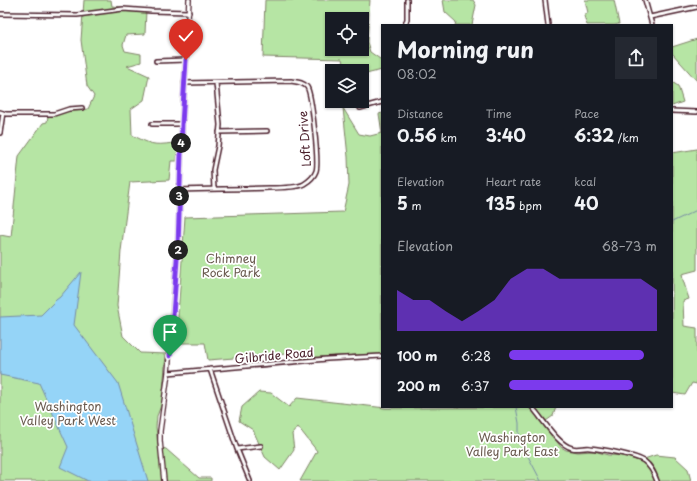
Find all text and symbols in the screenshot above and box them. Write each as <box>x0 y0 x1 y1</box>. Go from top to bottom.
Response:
map controls <box>325 12 369 108</box>
button: locate <box>325 12 369 56</box>
pin <box>169 19 203 60</box>
icon: check <box>175 25 197 47</box>
text: Morning run <box>397 32 534 65</box>
button: share <box>615 37 657 79</box>
button: layers <box>325 64 369 108</box>
text: 08:02 <box>397 64 437 83</box>
text: Distance <box>397 105 443 122</box>
text: Time <box>486 105 512 122</box>
text: Pace <box>574 105 599 122</box>
street label: Loft Drive <box>293 110 315 168</box>
text: 0.56 <box>397 122 437 148</box>
text: 3:40 <box>486 122 526 148</box>
text: 6:32 <box>574 122 614 148</box>
text: km <box>437 129 457 146</box>
text: /km <box>614 129 639 146</box>
pin: 4 <box>171 133 191 153</box>
text: 4 <box>177 134 185 151</box>
text: Elevation <box>397 173 444 190</box>
text: Heart rate <box>486 173 541 190</box>
text: kcal <box>574 173 596 190</box>
pin: 3 <box>169 186 189 206</box>
text: 3 <box>175 187 183 204</box>
text: 5 <box>397 190 408 216</box>
text: 135 <box>486 190 516 216</box>
text: 40 <box>574 190 599 216</box>
text: m <box>408 197 421 214</box>
text: bpm <box>516 197 542 214</box>
text: Elevation <box>397 236 453 255</box>
text: 68–73 m <box>602 236 657 255</box>
pin: 2 <box>168 240 188 260</box>
text: 2 <box>174 241 182 258</box>
park label: Chimney Rock Park <box>202 249 260 281</box>
pin <box>153 315 187 356</box>
icon: arrive <box>159 321 181 343</box>
street label: Gilbride Road <box>234 343 314 367</box>
text: 100 m <box>397 346 438 365</box>
text: 6:28 <box>461 346 491 365</box>
text: 200 m <box>397 376 441 395</box>
text: 6:37 <box>461 376 489 395</box>
park label: Washington Valley Park West <box>20 397 116 429</box>
park label: Washington Valley Park East <box>466 428 558 460</box>

